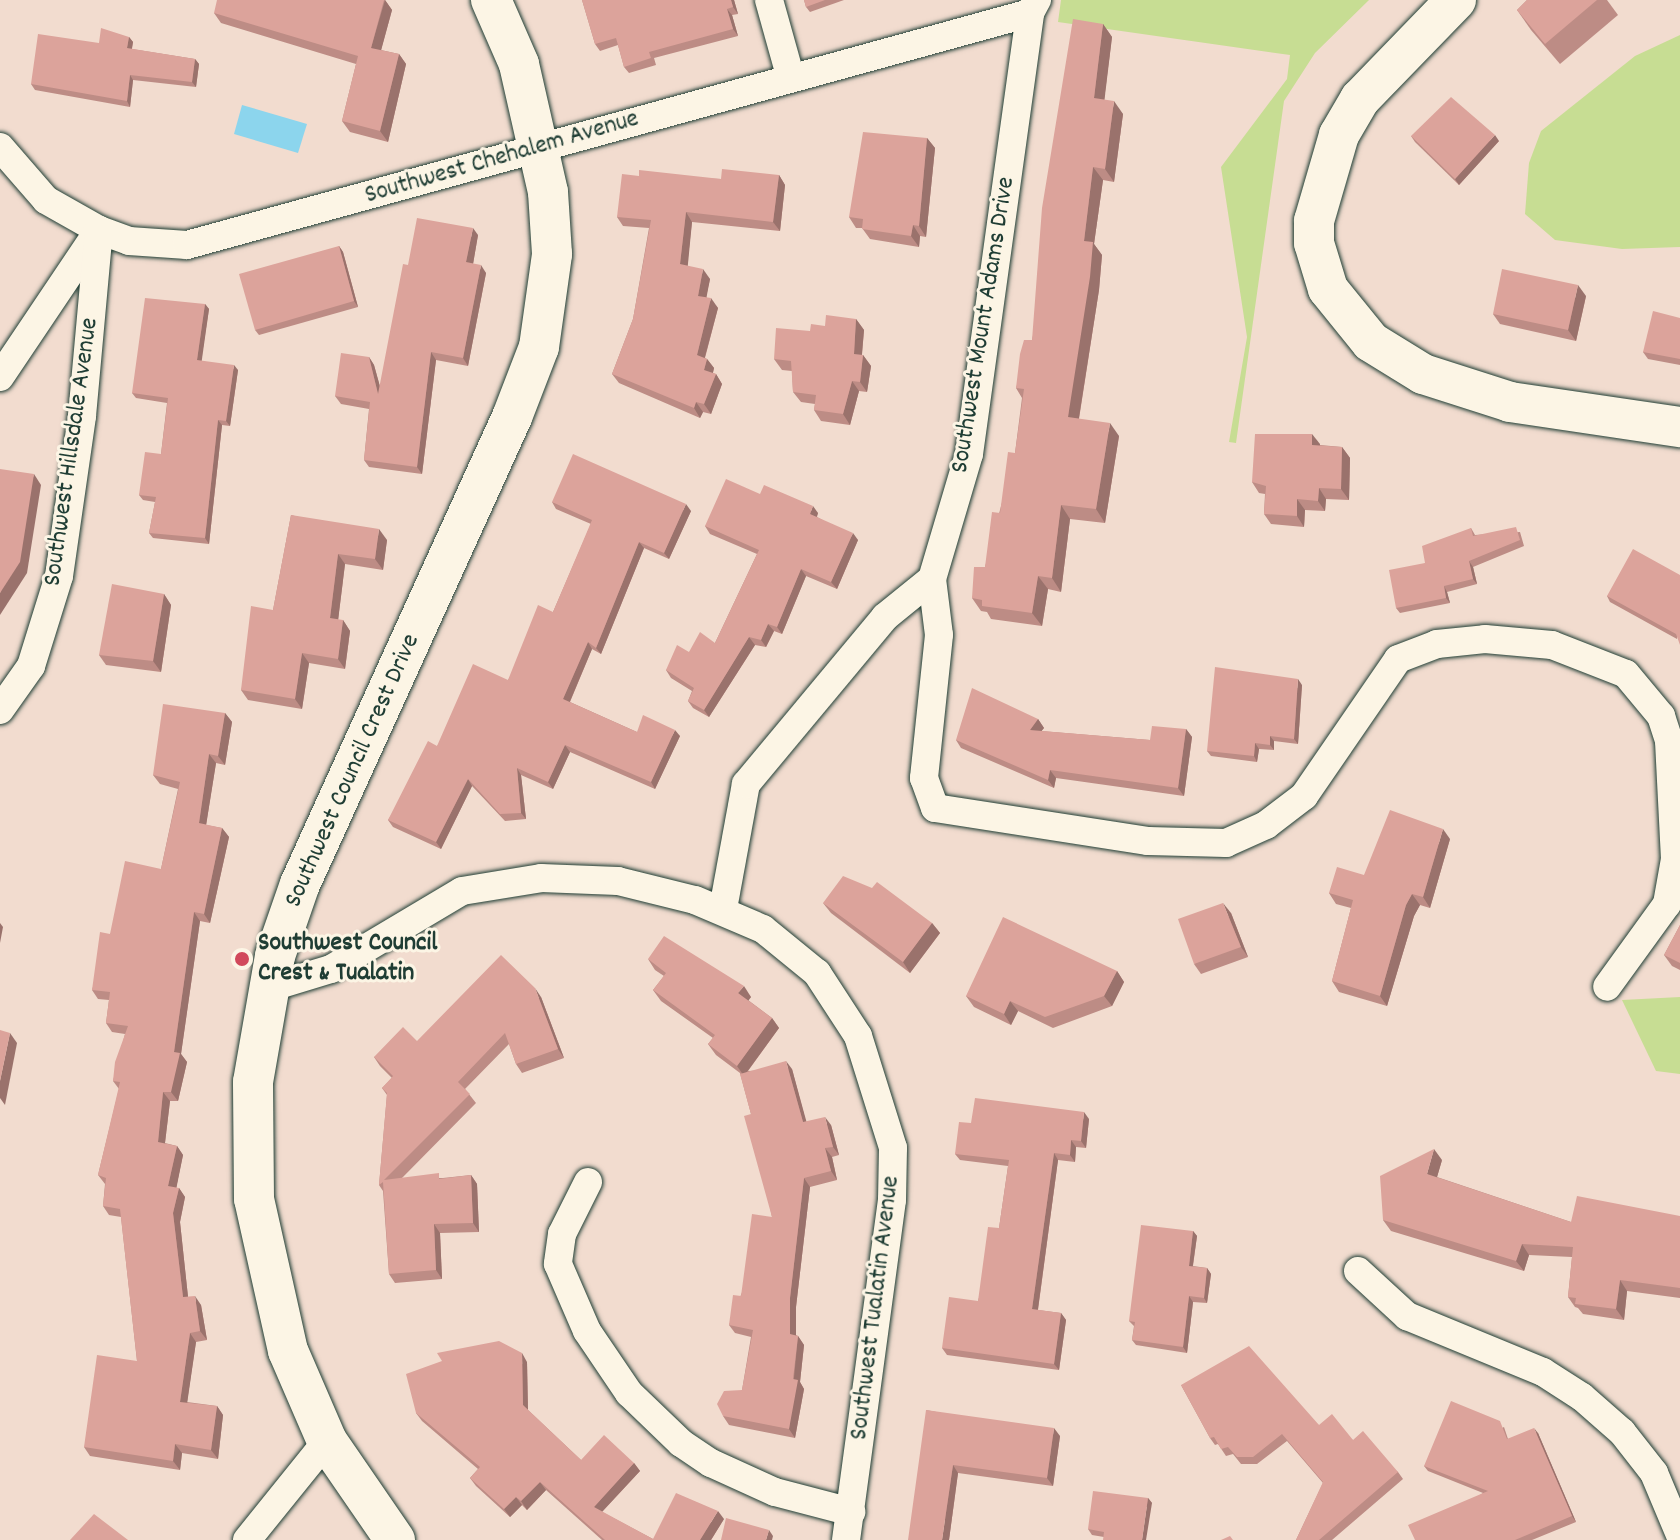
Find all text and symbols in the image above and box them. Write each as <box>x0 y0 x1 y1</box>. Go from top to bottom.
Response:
street label: Southwest Chehalem Avenue <box>362 104 642 212</box>
street label: Southwest Mount Adams Drive <box>945 175 1023 475</box>
street label: Southwest Hillsdale Avenue <box>38 316 106 588</box>
street label: Southwest Council Crest Drive <box>279 629 427 913</box>
place label: Southwest Council Crest & Tualatin <box>258 928 437 990</box>
marker: Southwest Council Crest & Tualatin <box>233 950 251 968</box>
street label: Southwest Tualatin Avenue <box>844 1174 908 1442</box>

